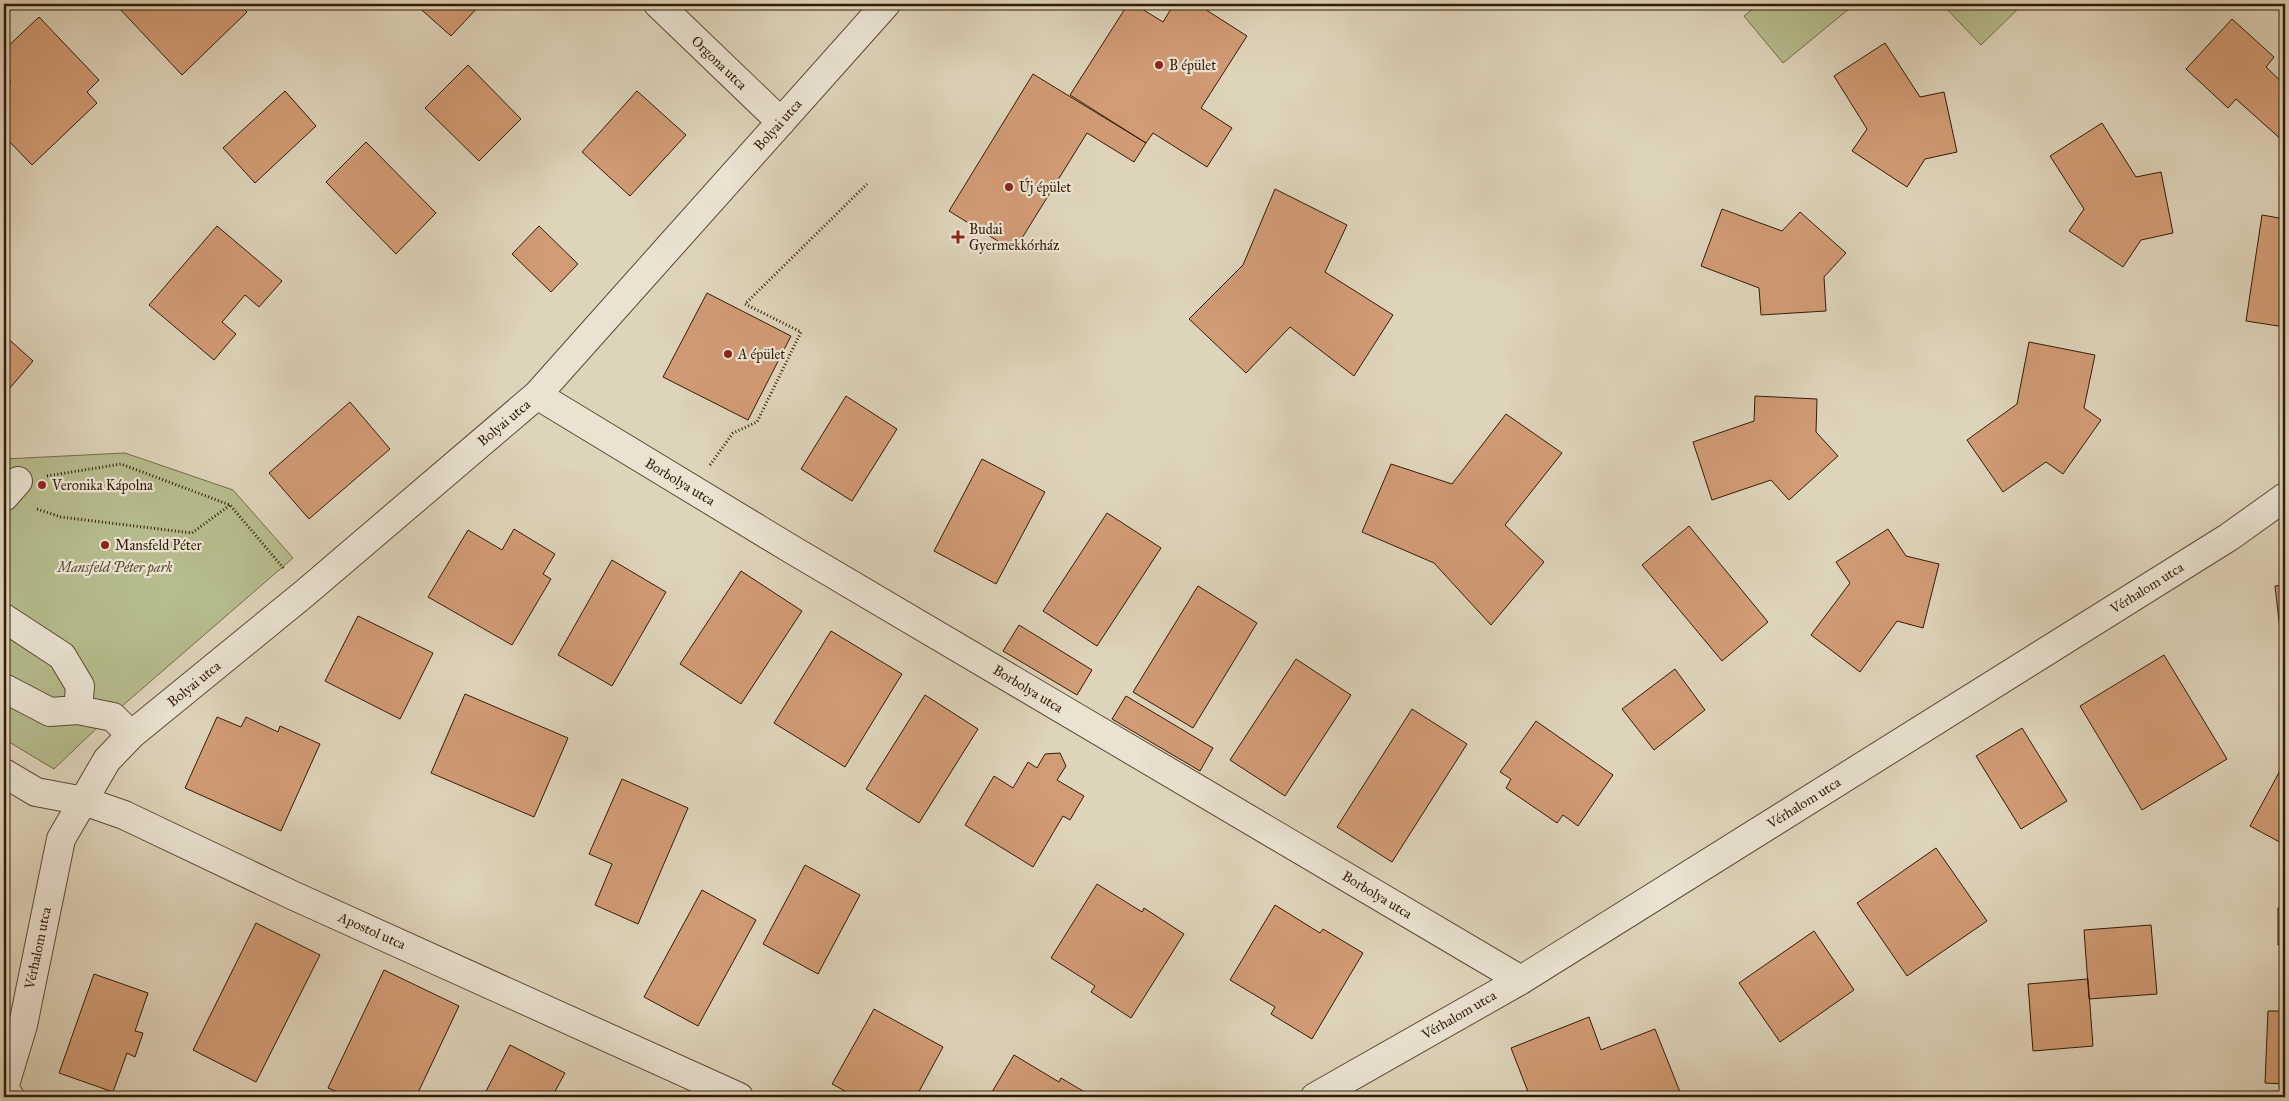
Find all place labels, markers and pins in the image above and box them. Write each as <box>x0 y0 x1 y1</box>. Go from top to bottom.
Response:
place label: B épület <box>1169 57 1216 74</box>
marker: B épület <box>1153 59 1165 71</box>
place label: Új épület <box>1019 177 1071 196</box>
marker: Új épület <box>1003 181 1015 193</box>
place label: Budai Gyermekkórház <box>969 221 1060 254</box>
marker: Budai Gyermekkórház <box>951 230 965 244</box>
place label: A épület <box>737 346 785 363</box>
marker: A épület <box>722 348 734 360</box>
place label: Veronika Kápolna <box>51 477 153 494</box>
marker: Veronika Kápolna <box>36 479 48 491</box>
place label: Mansfeld Péter <box>115 537 203 554</box>
marker: Mansfeld Péter <box>99 539 111 551</box>

